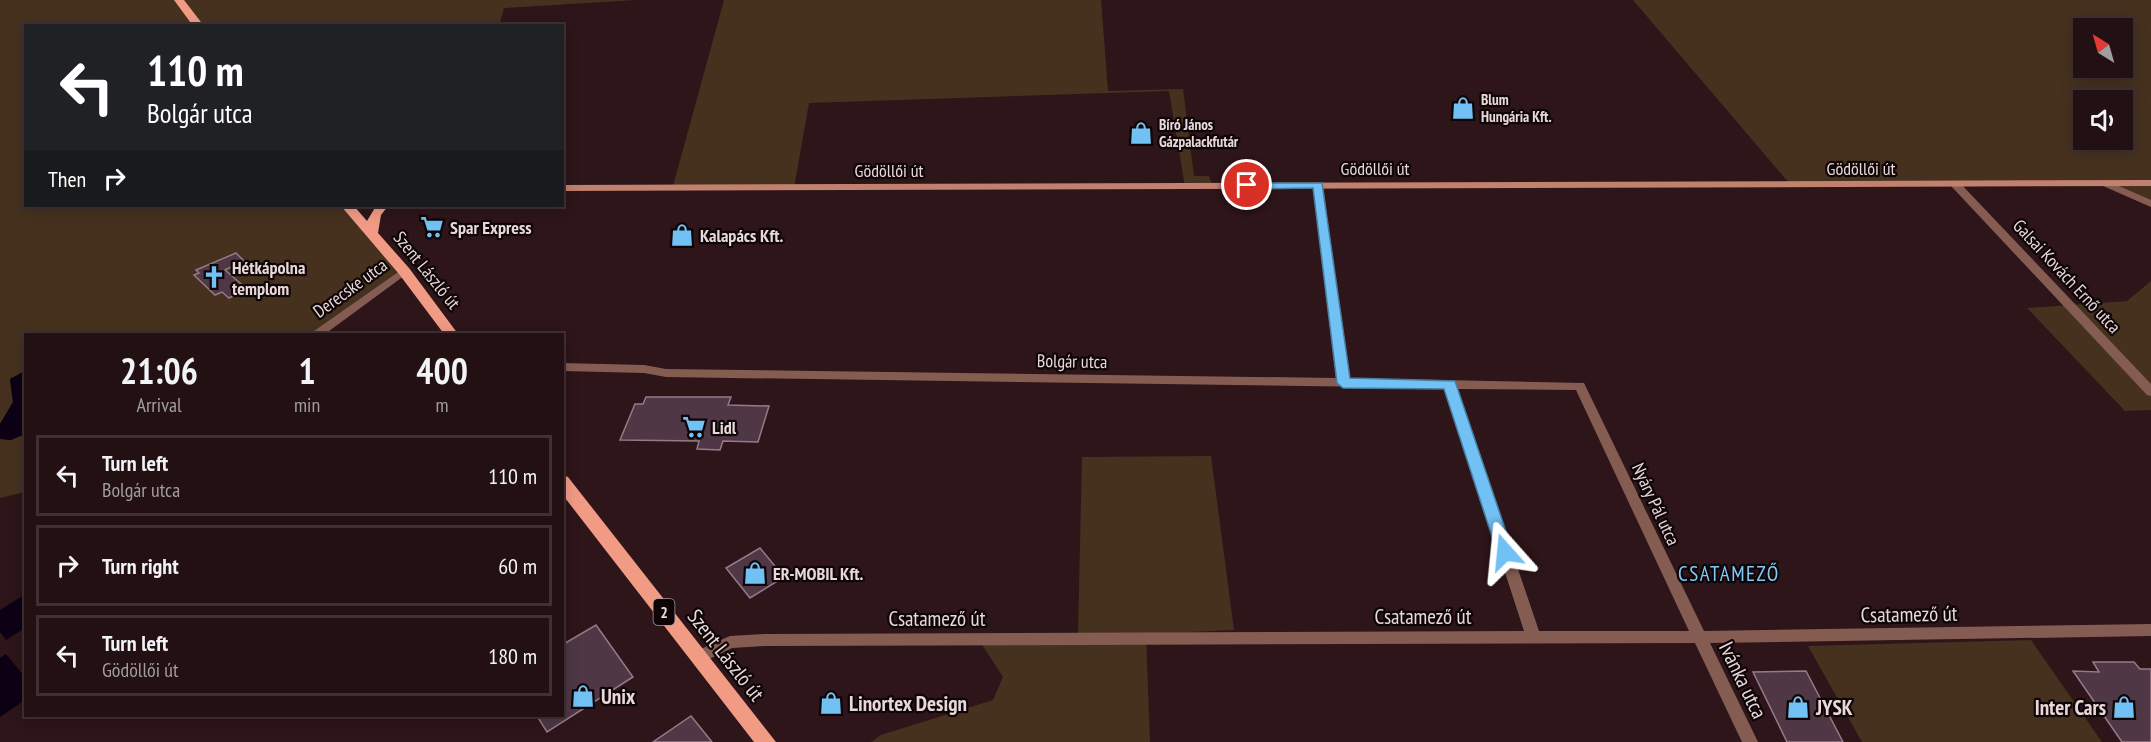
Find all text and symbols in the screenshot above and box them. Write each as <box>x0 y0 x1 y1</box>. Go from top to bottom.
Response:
north arrow <box>2073 18 2133 78</box>
map controls <box>2073 18 2133 150</box>
text: 110 m <box>147 43 244 98</box>
icon: left <box>48 48 126 126</box>
place label: Blum Hungária Kft. <box>1481 90 1552 126</box>
button: sound <box>2073 90 2133 150</box>
shop icon: Blum Hungária Kft. <box>1450 95 1476 121</box>
text: Bolgár utca <box>147 96 253 130</box>
place label: Bíró János Gázpalackfutár <box>1159 115 1239 151</box>
shop icon: Bíró János Gázpalackfutár <box>1128 120 1154 146</box>
street label: Gödöllői út <box>1341 157 1409 180</box>
street label: Gödöllői út <box>1827 157 1895 180</box>
street label: Gödöllői út <box>855 159 923 182</box>
pin <box>1221 159 1272 210</box>
icon: right <box>98 162 131 195</box>
text: Then <box>48 165 86 193</box>
icon: arrive <box>1230 168 1263 201</box>
supermarket icon: Spar Express <box>419 214 445 240</box>
street label: Galsai Kovách Ernő utca <box>2008 214 2126 338</box>
place label: Spar Express <box>450 216 532 239</box>
shop icon: Kalapács Kft. <box>669 222 695 248</box>
place label: Kalapács Kft. <box>700 224 783 247</box>
street label: Szent László út <box>389 226 465 314</box>
street label: Derecske utca <box>308 253 392 323</box>
place label: Hétkápolna templom <box>232 256 305 300</box>
church icon: Hétkápolna templom <box>201 264 227 290</box>
text: 21:06 <box>120 347 198 394</box>
text: 1 <box>298 347 316 394</box>
text: 400 <box>416 347 468 394</box>
street label: Bolgár utca <box>1037 349 1107 373</box>
text: Arrival <box>136 392 182 418</box>
text: min <box>294 392 320 418</box>
text: m <box>436 392 449 418</box>
supermarket icon: Lidl <box>681 414 707 440</box>
place label: Lidl <box>712 416 737 439</box>
text: Turn left <box>102 449 168 477</box>
icon: left <box>51 459 84 492</box>
street label: Nyáry Pál utca <box>1627 459 1685 549</box>
text: 110 m <box>488 462 537 490</box>
text: Bolgár utca <box>102 477 180 503</box>
position arrow <box>1473 520 1537 584</box>
icon: right <box>51 549 84 582</box>
text: Turn right <box>102 552 179 580</box>
text: 60 m <box>498 552 537 580</box>
shop icon: ER-MOBIL Kft. <box>742 560 768 586</box>
district label: CSATAMEZŐ <box>1678 560 1780 587</box>
place label: ER-MOBIL Kft. <box>773 562 863 585</box>
road number: 2 <box>654 599 674 625</box>
street label: Csatamező út <box>1860 600 1958 628</box>
street label: Csatamező út <box>1375 603 1472 630</box>
street label: Szent László út <box>682 604 770 707</box>
street label: Csatamező út <box>889 605 986 632</box>
text: Turn left <box>102 629 168 657</box>
street label: Ivánka utca <box>1713 637 1773 723</box>
icon: left <box>51 639 84 672</box>
text: 180 m <box>488 642 537 670</box>
text: Gödöllői út <box>102 657 179 683</box>
shop icon: Unix <box>570 683 596 709</box>
place label: Unix <box>601 683 636 710</box>
shop icon: Linortex Design <box>818 690 844 716</box>
place label: Linortex Design <box>849 690 967 717</box>
shop icon: JYSK <box>1785 694 1811 720</box>
place label: JYSK <box>1815 694 1853 721</box>
place label: Inter Cars <box>2035 694 2106 721</box>
shop icon: Inter Cars <box>2111 694 2137 720</box>

